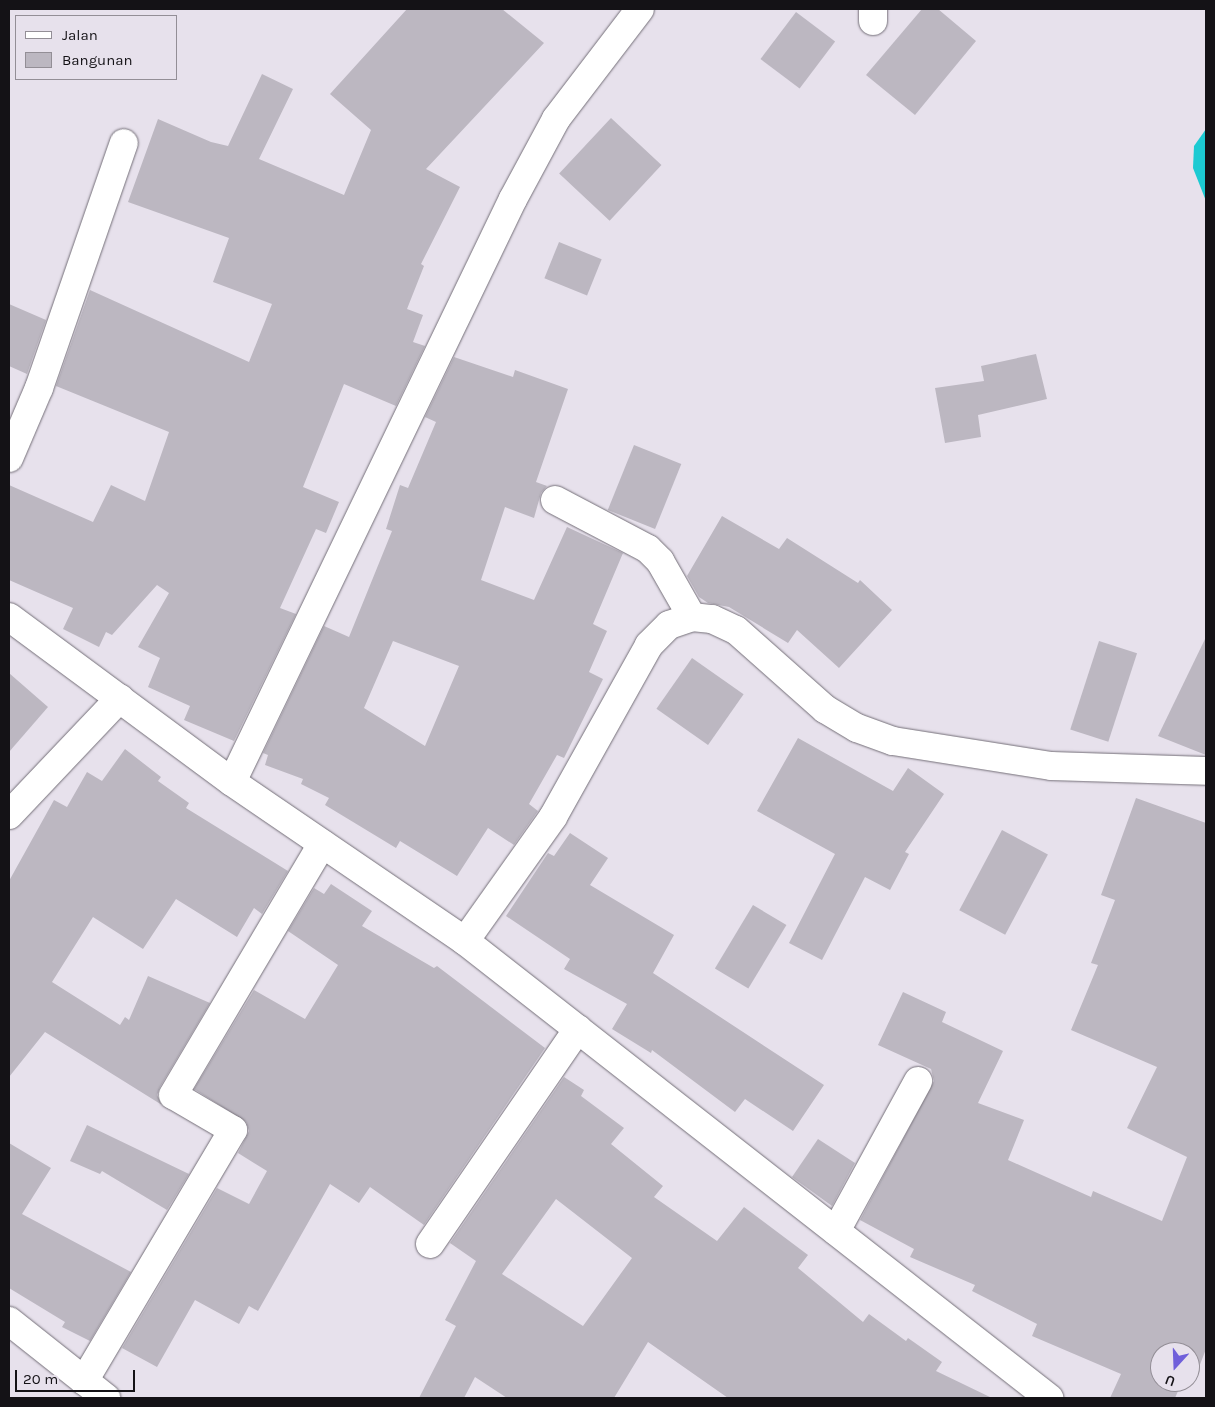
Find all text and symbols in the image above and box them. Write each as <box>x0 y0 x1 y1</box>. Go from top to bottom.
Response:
legend <box>15 15 178 80</box>
text: Jalan <box>62 26 98 44</box>
text: Bangunan <box>62 51 133 69</box>
north arrow <box>1150 1342 1200 1392</box>
scale bar <box>18 1360 138 1392</box>
text: 20 m <box>23 1370 58 1388</box>
text: U <box>1163 1371 1177 1390</box>

